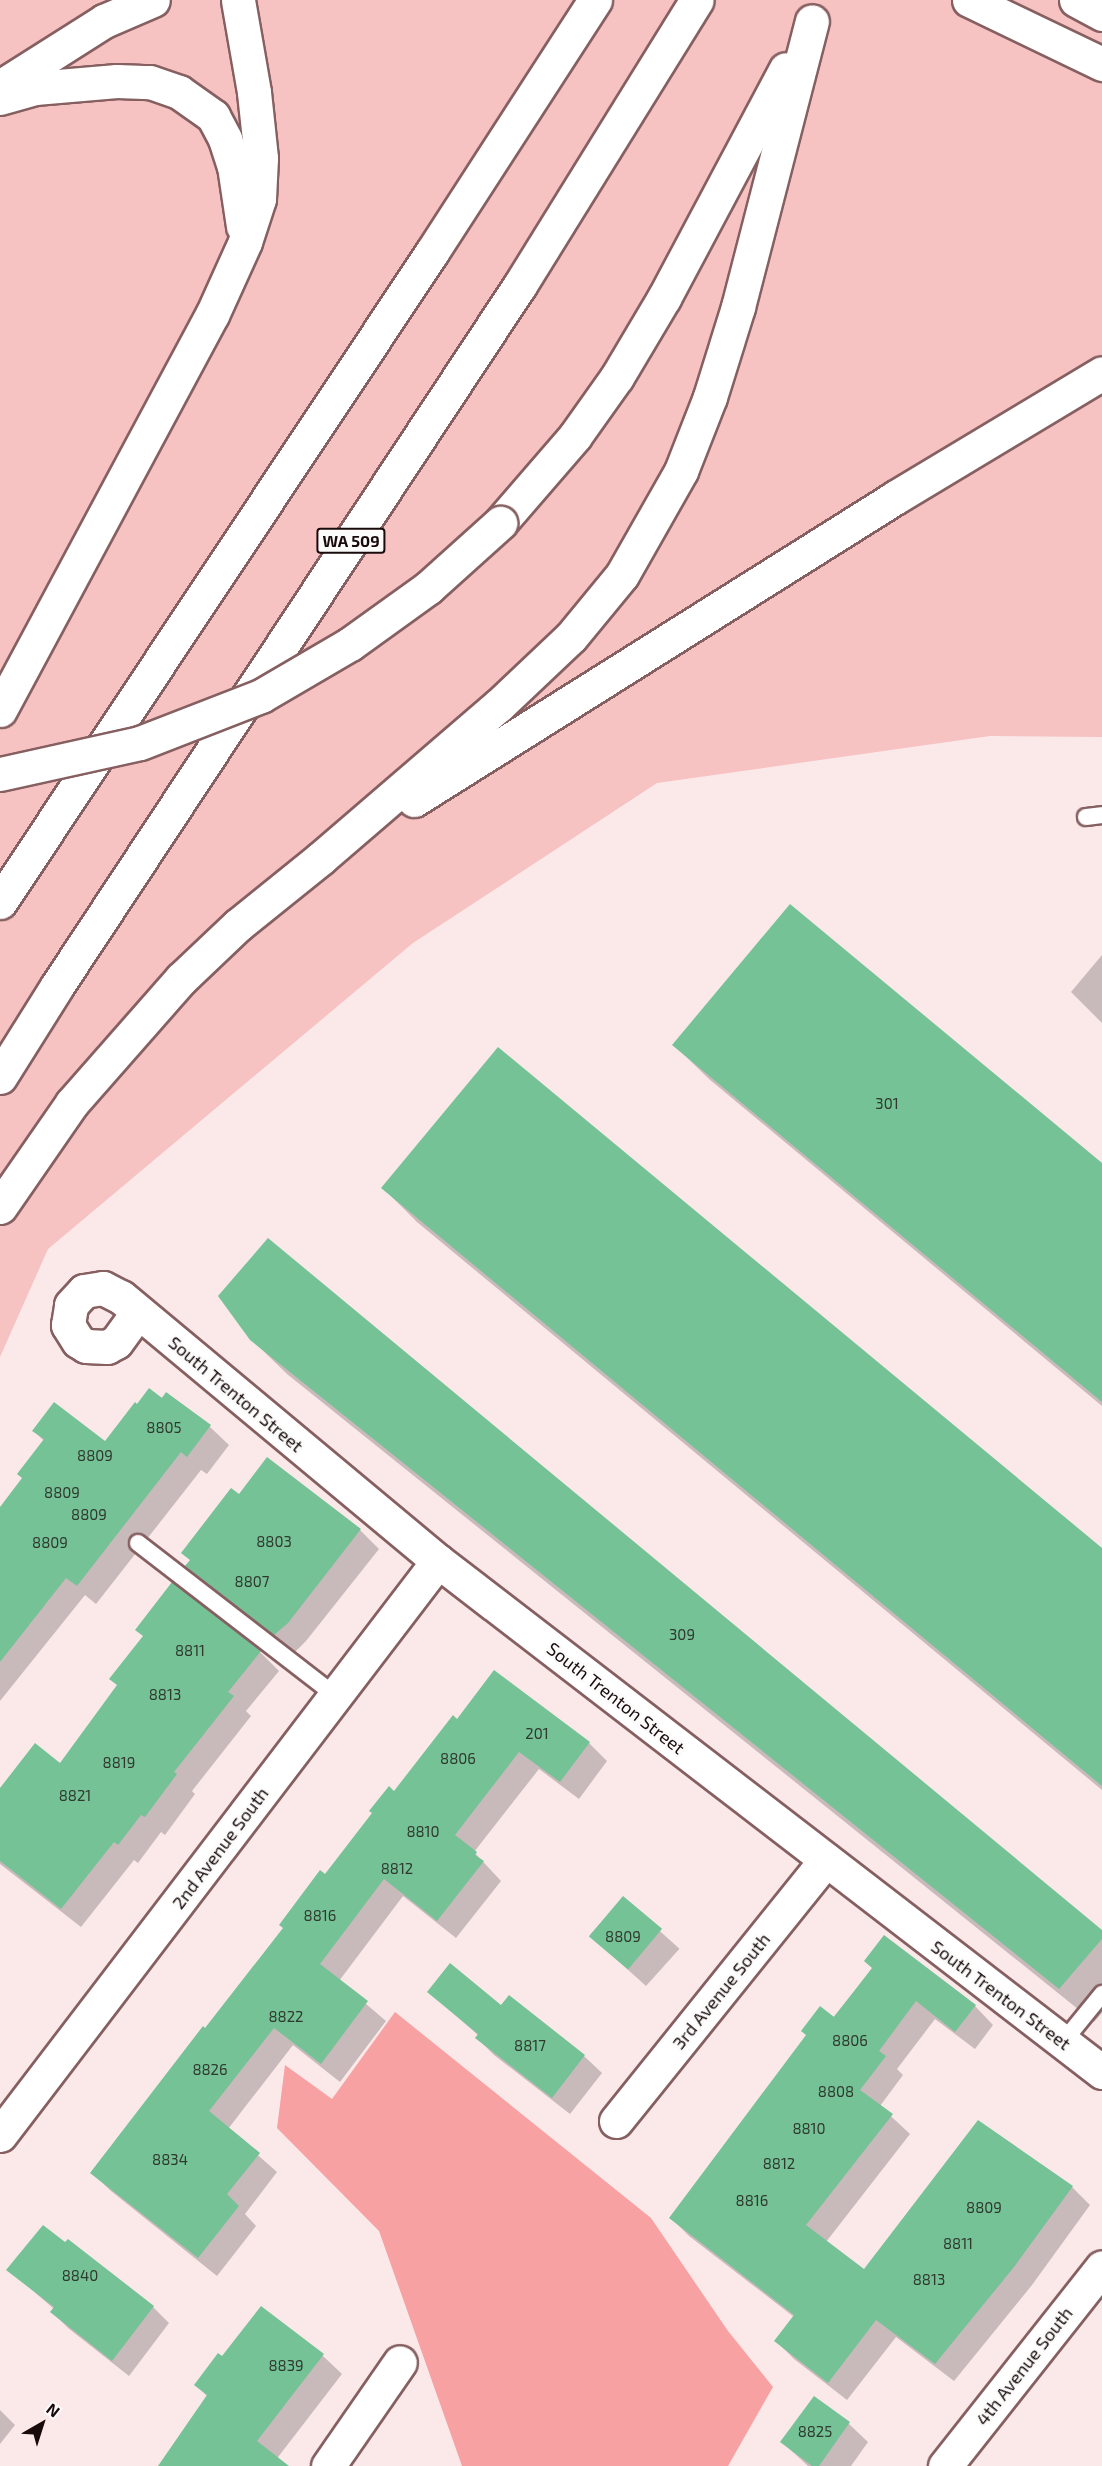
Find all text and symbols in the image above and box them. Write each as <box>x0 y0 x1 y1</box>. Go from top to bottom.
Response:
road number: WA 509 <box>315 528 387 554</box>
house number: 301 <box>875 1095 899 1113</box>
street label: South Trenton Street <box>164 1331 308 1457</box>
house number: 8805 <box>146 1419 182 1437</box>
house number: 8809 <box>77 1447 113 1465</box>
house number: 8809 <box>44 1484 80 1502</box>
house number: 8809 <box>71 1506 107 1524</box>
house number: 8803 <box>256 1533 292 1551</box>
house number: 8809 <box>32 1534 68 1552</box>
house number: 8807 <box>235 1573 269 1591</box>
house number: 309 <box>669 1626 695 1644</box>
street label: South Trenton Street <box>543 1637 689 1759</box>
house number: 8811 <box>175 1642 205 1660</box>
house number: 8813 <box>149 1686 181 1704</box>
house number: 201 <box>525 1725 549 1743</box>
house number: 8806 <box>440 1750 476 1768</box>
house number: 8819 <box>103 1754 135 1772</box>
street label: 2nd Avenue South <box>167 1783 273 1913</box>
house number: 8821 <box>59 1787 91 1805</box>
house number: 8810 <box>406 1823 440 1841</box>
house number: 8812 <box>381 1860 413 1878</box>
house number: 8816 <box>304 1907 336 1925</box>
house number: 8809 <box>605 1928 641 1946</box>
street label: 3rd Avenue South <box>667 1928 775 2054</box>
street label: South Trenton Street <box>927 1935 1075 2055</box>
house number: 8822 <box>268 2008 304 2026</box>
house number: 8806 <box>832 2032 868 2050</box>
house number: 8817 <box>514 2037 546 2055</box>
house number: 8826 <box>192 2061 228 2079</box>
house number: 8808 <box>818 2083 854 2101</box>
house number: 8810 <box>792 2120 826 2138</box>
house number: 8834 <box>152 2151 188 2169</box>
house number: 8812 <box>763 2155 795 2173</box>
house number: 8816 <box>736 2192 768 2210</box>
house number: 8809 <box>966 2199 1002 2217</box>
house number: 8811 <box>943 2235 973 2253</box>
house number: 8840 <box>62 2267 98 2285</box>
house number: 8813 <box>913 2271 945 2289</box>
street label: 4th Avenue South <box>971 2302 1077 2430</box>
house number: 8839 <box>268 2357 304 2375</box>
north arrow <box>12 2394 72 2454</box>
text: N <box>43 2399 64 2421</box>
house number: 8825 <box>798 2423 832 2441</box>

